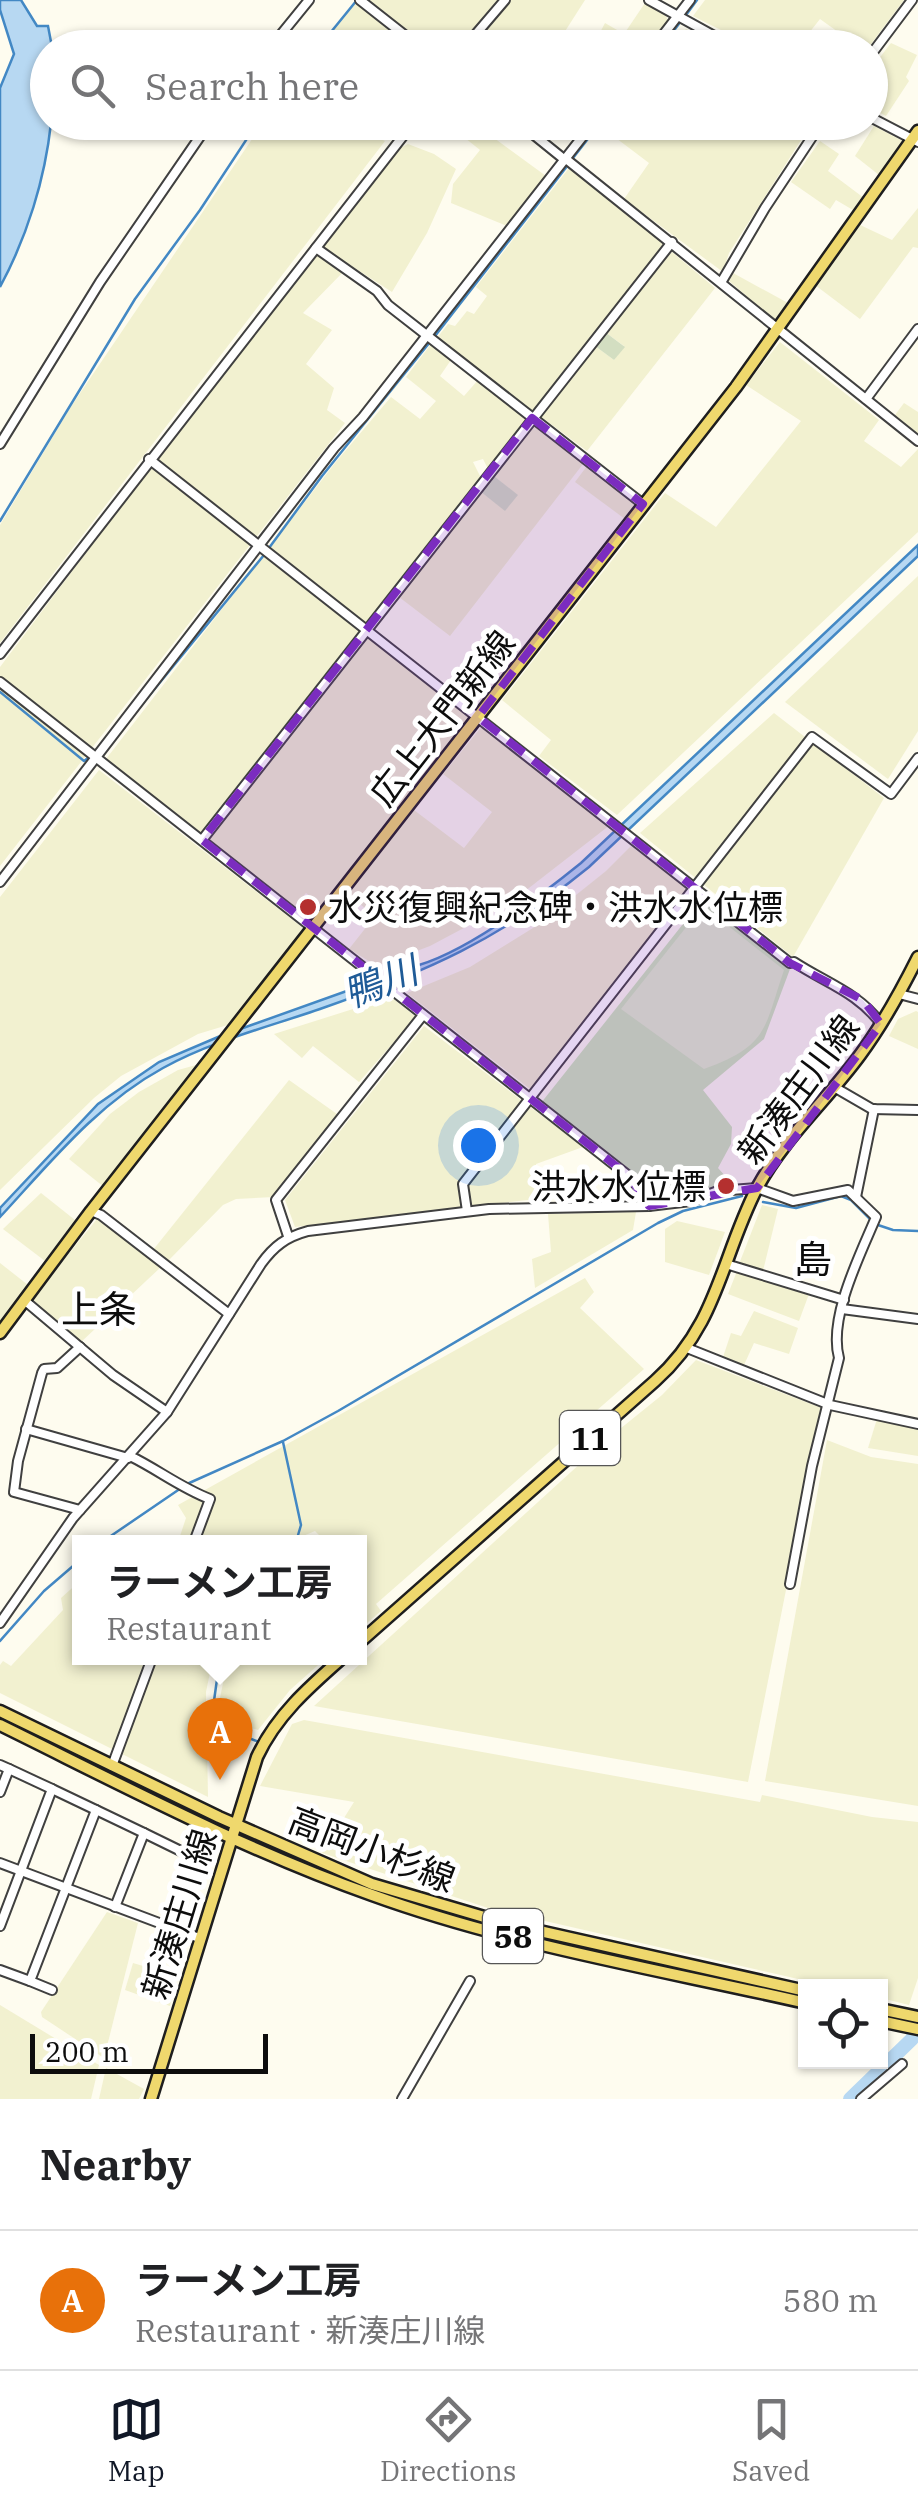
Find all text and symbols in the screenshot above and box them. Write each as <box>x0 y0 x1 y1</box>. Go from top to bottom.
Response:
search box <box>30 30 888 140</box>
icon: search <box>65 58 120 113</box>
text: Search here <box>145 61 359 110</box>
street label: 広上大門新線 <box>359 621 525 815</box>
place label: 水災復興紀念碑・洪水水位標 <box>328 884 783 930</box>
marker: 水災復興紀念碑・洪水水位標 <box>297 896 319 918</box>
water label: 鴨川 <box>336 943 428 1017</box>
street label: 新湊庄川線 <box>727 1005 869 1173</box>
your location <box>453 1120 504 1171</box>
place label: 洪水水位標 <box>531 1163 706 1209</box>
marker: 洪水水位標 <box>715 1175 737 1197</box>
district label: 島 <box>794 1234 832 1283</box>
district label: 上条 <box>61 1284 137 1333</box>
road number: 11 <box>560 1411 620 1465</box>
popup <box>72 1535 367 1665</box>
text: ラーメン工房 <box>106 1557 333 1606</box>
text: Restaurant <box>106 1607 272 1649</box>
pin: A <box>188 1698 252 1780</box>
street label: 高岡小杉線 <box>282 1796 462 1902</box>
street label: 新湊庄川線 <box>131 1824 227 2004</box>
road number: 58 <box>483 1909 543 1963</box>
map controls <box>798 1979 888 2069</box>
button: locate <box>798 1979 888 2069</box>
scale bar <box>30 2029 268 2074</box>
text: 200 m <box>45 2033 129 2070</box>
text: Nearby <box>40 2137 191 2192</box>
text: ラーメン工房 <box>135 2255 361 2304</box>
text: A <box>61 2279 84 2321</box>
text: 580 m <box>782 2279 878 2321</box>
text: Restaurant · 新湊庄川線 <box>135 2309 486 2351</box>
tab: Map <box>108 2392 165 2489</box>
tab: Directions <box>380 2392 517 2489</box>
tab: Saved <box>732 2392 810 2489</box>

